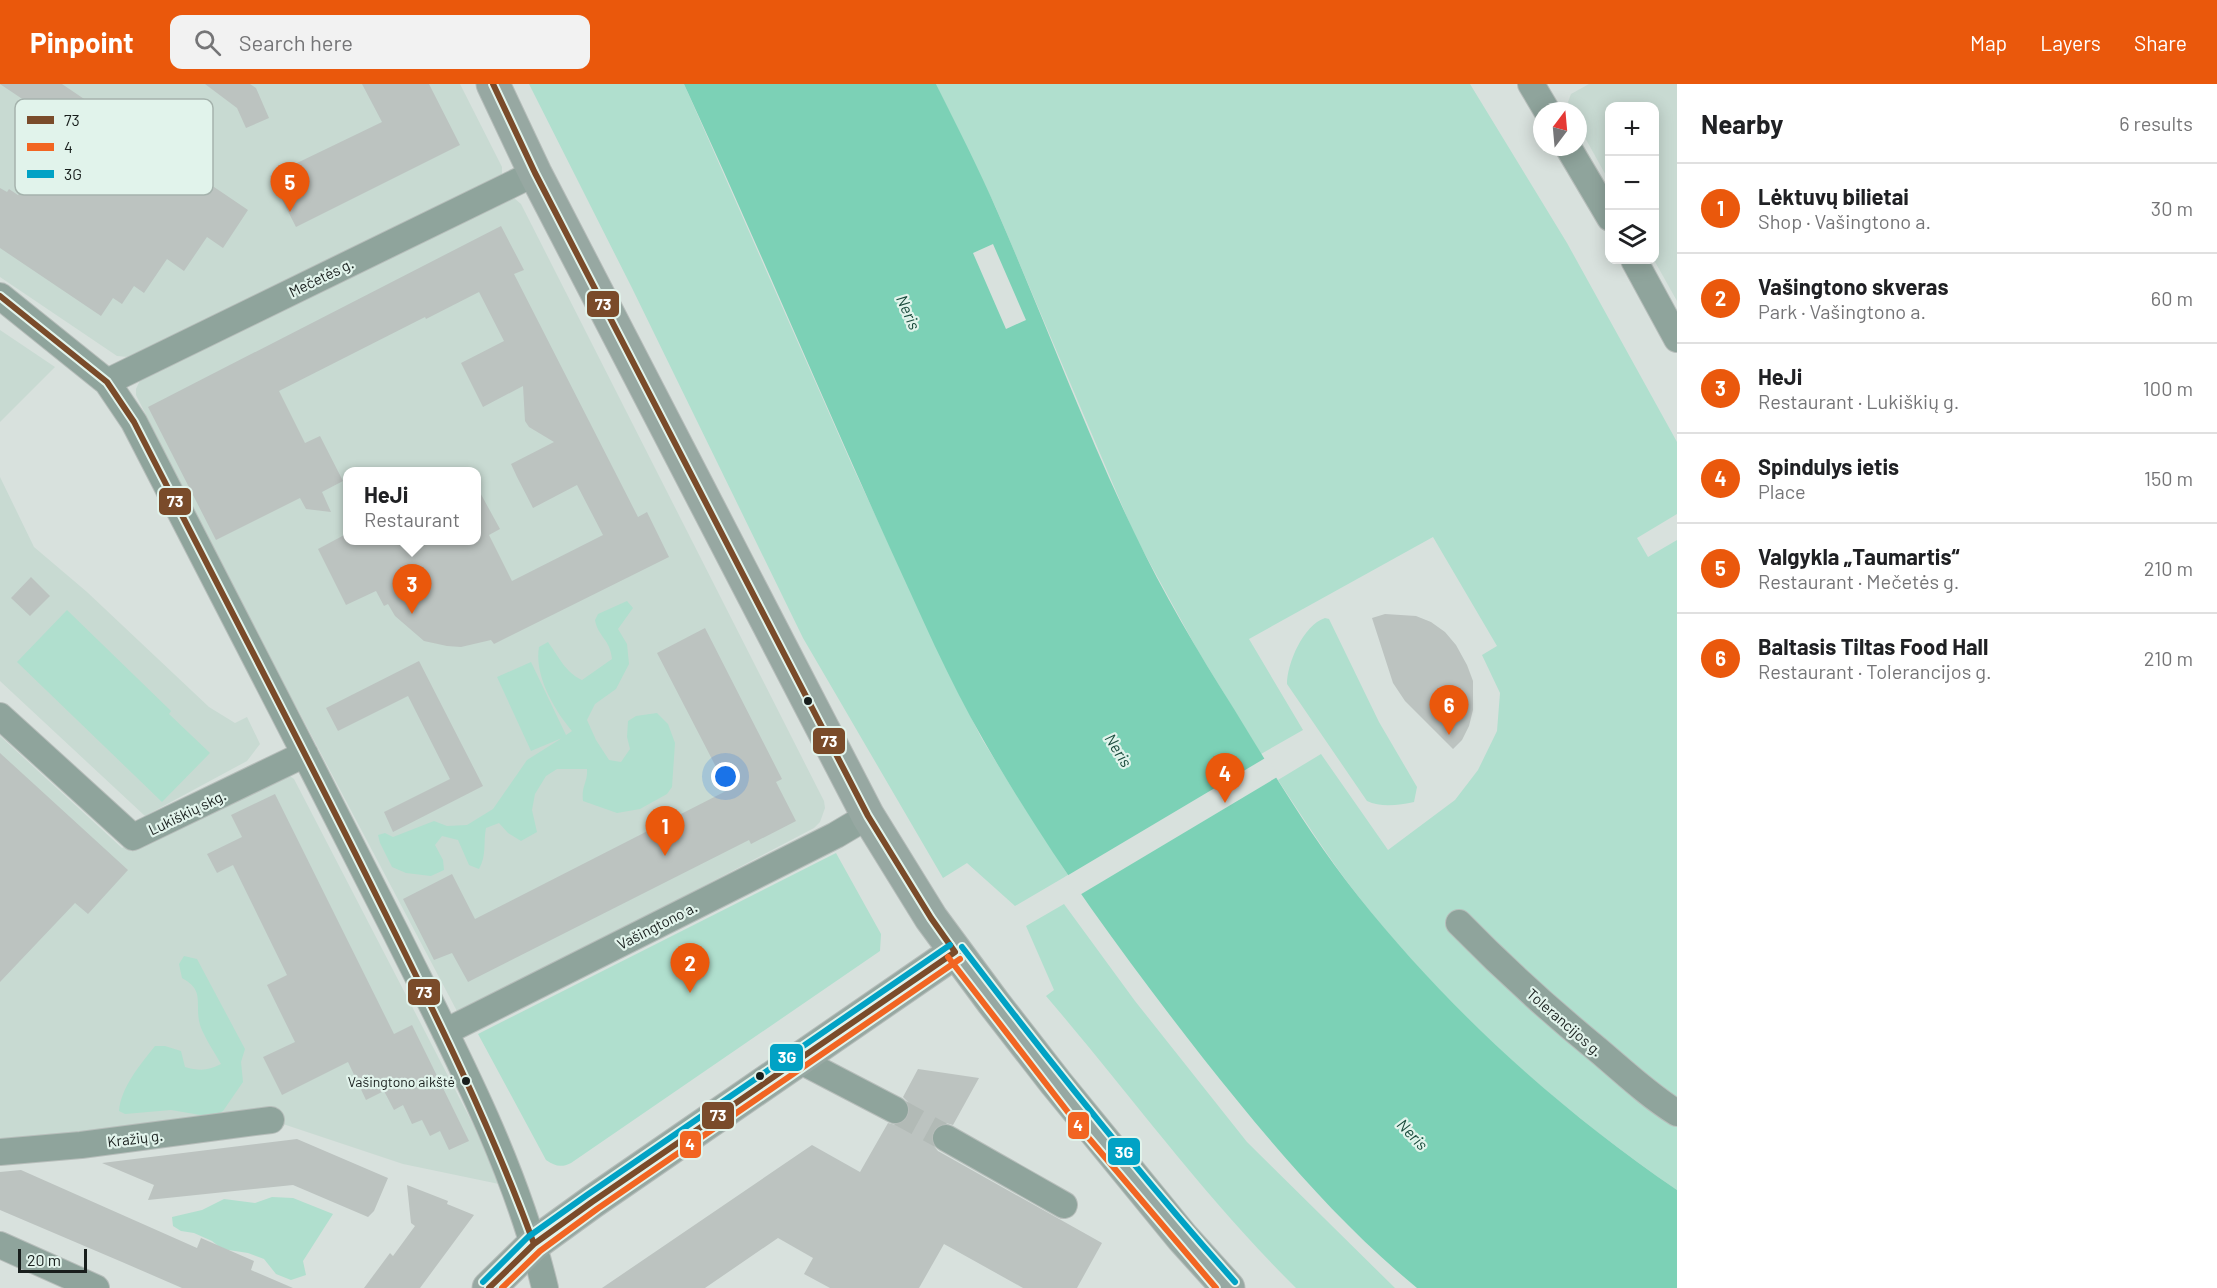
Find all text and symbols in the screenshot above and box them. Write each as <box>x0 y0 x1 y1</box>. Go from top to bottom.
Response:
search box <box>170 15 590 69</box>
text: Pinpoint <box>30 25 134 59</box>
icon: search <box>191 26 224 59</box>
text: Search here <box>239 29 353 55</box>
text: Map <box>1970 30 2007 55</box>
text: Layers <box>2040 30 2101 55</box>
text: Share <box>2134 30 2187 55</box>
legend <box>15 99 213 195</box>
north arrow <box>1533 102 1587 156</box>
map controls <box>1605 102 1659 264</box>
button: + <box>1605 102 1659 156</box>
text: Nearby <box>1701 108 1783 139</box>
text: 73 <box>64 110 80 129</box>
text: 6 results <box>2119 111 2193 135</box>
text: 4 <box>64 137 73 156</box>
button: − <box>1605 156 1659 210</box>
pin: 5 <box>270 162 310 212</box>
text: 3G <box>64 164 82 183</box>
text: Lėktuvų bilietai <box>1758 183 1909 209</box>
text: 1 <box>1717 196 1724 220</box>
text: 30 m <box>2151 196 2193 220</box>
text: Shop · Vašingtono a. <box>1758 209 1931 233</box>
button: layers <box>1605 210 1659 264</box>
street label: Mečetės g. <box>286 254 356 300</box>
text: Vašingtono skveras <box>1758 273 1948 299</box>
text: 2 <box>1715 286 1726 310</box>
text: 60 m <box>2151 286 2193 310</box>
line badge: 73 <box>586 290 620 318</box>
water label: Neris <box>893 292 925 333</box>
text: 73 <box>595 294 611 313</box>
text: Park · Vašingtono a. <box>1758 299 1926 323</box>
text: HeJi <box>1758 363 1802 389</box>
text: 3 <box>1715 376 1726 400</box>
text: 100 m <box>2143 376 2193 400</box>
text: Restaurant · Lukiškių g. <box>1758 389 1959 413</box>
text: Spindulys ietis <box>1758 453 1899 479</box>
text: 4 <box>1714 466 1727 490</box>
text: 150 m <box>2144 466 2193 490</box>
popup <box>343 467 481 545</box>
text: Place <box>1758 479 1806 503</box>
text: HeJi <box>364 481 408 507</box>
line badge: 73 <box>158 487 192 516</box>
text: 73 <box>167 491 183 510</box>
text: Restaurant <box>364 507 460 531</box>
text: Valgykla „Taumartis“ <box>1758 543 1959 569</box>
text: 5 <box>1715 556 1726 580</box>
text: 210 m <box>2144 556 2193 580</box>
pin: 3 <box>392 564 432 614</box>
text: Restaurant · Mečetės g. <box>1758 569 1959 593</box>
text: Baltasis Tiltas Food Hall <box>1758 633 1988 659</box>
text: 6 <box>1715 646 1726 670</box>
text: 210 m <box>2144 646 2193 670</box>
text: Restaurant · Tolerancijos g. <box>1758 659 1992 683</box>
pin: 6 <box>1430 686 1468 735</box>
unlabelled marker <box>802 695 814 707</box>
line badge: 73 <box>812 727 846 755</box>
water label: Neris <box>1101 730 1137 771</box>
text: 73 <box>821 731 837 750</box>
pin: 4 <box>1206 754 1244 803</box>
your location <box>711 762 740 791</box>
street label: Lukiškių skg. <box>145 785 229 839</box>
pin: 1 <box>646 806 684 856</box>
street label: Vašingtono a. <box>614 897 700 953</box>
pin: 2 <box>670 944 710 993</box>
line badge: 73 <box>407 978 441 1006</box>
text: 73 <box>416 982 432 1001</box>
street label: Tolerancijos g. <box>1524 984 1606 1060</box>
line badge: 3G <box>769 1043 804 1072</box>
text: 3G <box>778 1047 796 1066</box>
unlabelled marker <box>754 1070 766 1082</box>
place label: Vašingtono aikštė <box>348 1073 455 1090</box>
marker: Vašingtono aikštė <box>460 1075 472 1087</box>
line badge: 73 <box>701 1101 735 1130</box>
text: 73 <box>710 1105 726 1124</box>
line badge: 4 <box>1067 1111 1090 1140</box>
text: 4 <box>1073 1115 1083 1134</box>
water label: Neris <box>1394 1115 1433 1154</box>
street label: Kražių g. <box>106 1126 164 1150</box>
line badge: 4 <box>679 1130 702 1159</box>
text: 4 <box>685 1134 695 1153</box>
line badge: 3G <box>1107 1137 1141 1166</box>
text: 3G <box>1115 1142 1133 1161</box>
scale bar <box>18 1246 87 1274</box>
text: 20 m <box>27 1250 61 1269</box>

